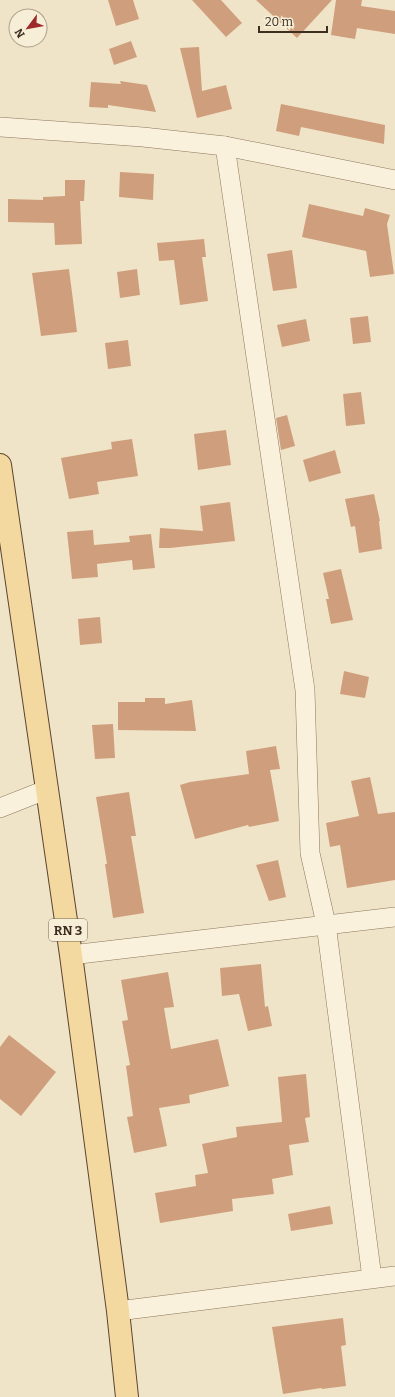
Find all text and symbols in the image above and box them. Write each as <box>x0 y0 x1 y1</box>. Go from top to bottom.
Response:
north arrow <box>8 8 48 48</box>
scale bar <box>259 8 327 34</box>
text: 20 m <box>265 15 294 29</box>
text: N <box>12 26 28 40</box>
road number: RN 3 <box>49 919 87 941</box>

